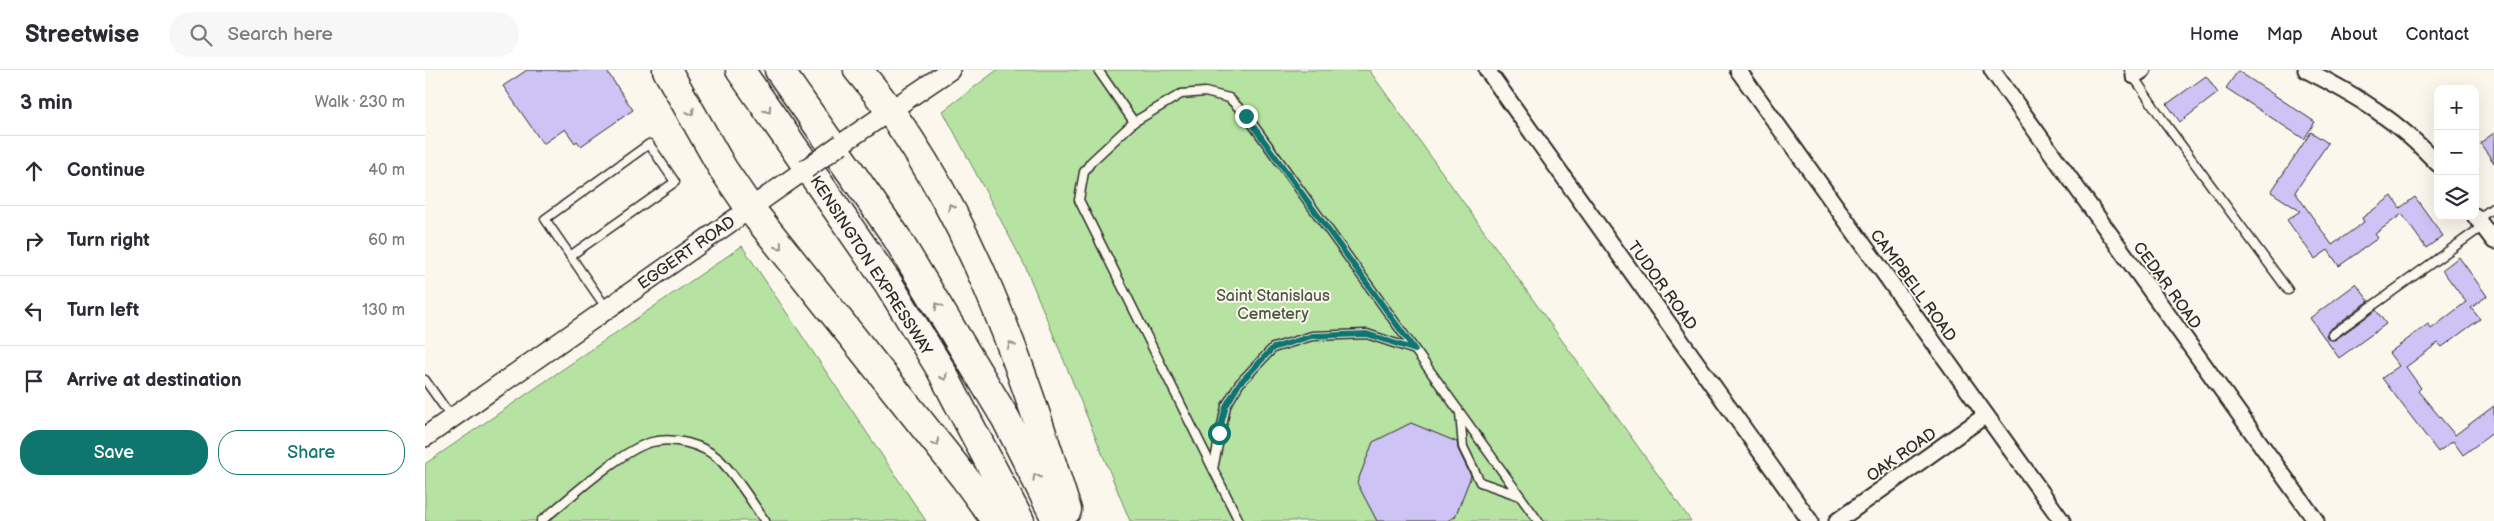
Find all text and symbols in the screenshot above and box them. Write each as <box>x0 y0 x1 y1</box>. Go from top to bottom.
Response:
search box <box>169 12 519 57</box>
text: Streetwise <box>25 20 139 49</box>
icon: search <box>187 21 215 49</box>
text: Search here <box>227 23 333 46</box>
text: Home <box>2190 24 2239 45</box>
text: Map <box>2267 24 2303 45</box>
text: About <box>2331 24 2378 45</box>
text: Contact <box>2406 24 2469 45</box>
map controls <box>2434 85 2479 220</box>
button: + <box>2434 85 2479 130</box>
text: 3 min <box>20 90 73 115</box>
text: Walk · 230 m <box>315 93 405 112</box>
one-way arrow <box>762 104 771 114</box>
route end <box>1235 105 1258 128</box>
one-way arrow <box>685 107 695 116</box>
button: − <box>2434 130 2479 175</box>
icon: ahead <box>20 157 48 185</box>
text: Continue <box>67 159 145 182</box>
text: 40 m <box>368 161 405 180</box>
street label: KENSINGTON EXPRESSWAY <box>806 173 936 360</box>
button: layers <box>2434 175 2479 220</box>
one-way arrow <box>947 204 957 213</box>
street label: EGGERT ROAD <box>634 213 739 294</box>
street label: CAMPBELL ROAD <box>1866 226 1960 346</box>
icon: right <box>20 227 48 255</box>
text: Turn right <box>67 229 150 252</box>
text: 60 m <box>368 231 405 250</box>
street label: TUDOR ROAD <box>1623 238 1700 334</box>
street label: CEDAR ROAD <box>2129 239 2205 333</box>
one-way arrow <box>773 240 782 250</box>
park label: Saint Stanislaus Cemetery <box>1216 287 1330 324</box>
icon: left <box>20 297 48 325</box>
text: Turn left <box>67 299 139 322</box>
text: 130 m <box>362 301 405 320</box>
one-way arrow <box>934 303 944 312</box>
one-way arrow <box>1007 342 1017 350</box>
icon: arrive <box>20 367 48 395</box>
text: Arrive at destination <box>67 369 242 392</box>
one-way arrow <box>938 371 948 380</box>
route start <box>1208 422 1231 445</box>
street label: OAK ROAD <box>1863 424 1940 486</box>
button: Save <box>20 430 208 475</box>
button: Share <box>218 430 405 475</box>
one-way arrow <box>931 437 939 446</box>
one-way arrow <box>1032 474 1042 483</box>

